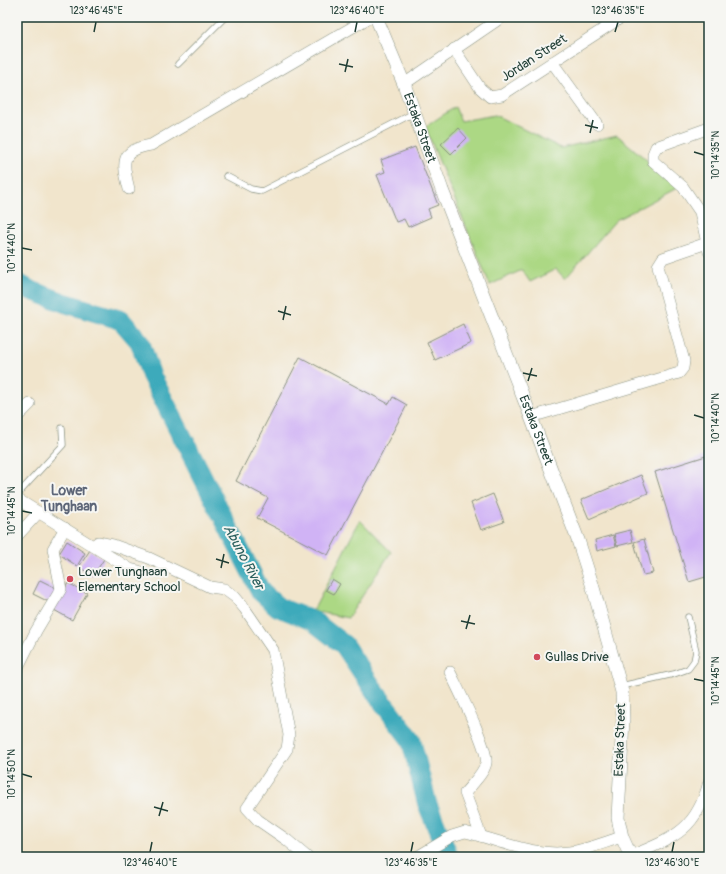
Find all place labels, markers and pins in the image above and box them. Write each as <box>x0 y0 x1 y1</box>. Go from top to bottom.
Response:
place label: Lower Tunghaan Elementary School <box>78 564 181 595</box>
marker: Lower Tunghaan Elementary School <box>65 574 75 584</box>
place label: Gullas Drive <box>545 649 609 665</box>
marker: Gullas Drive <box>532 652 542 662</box>

